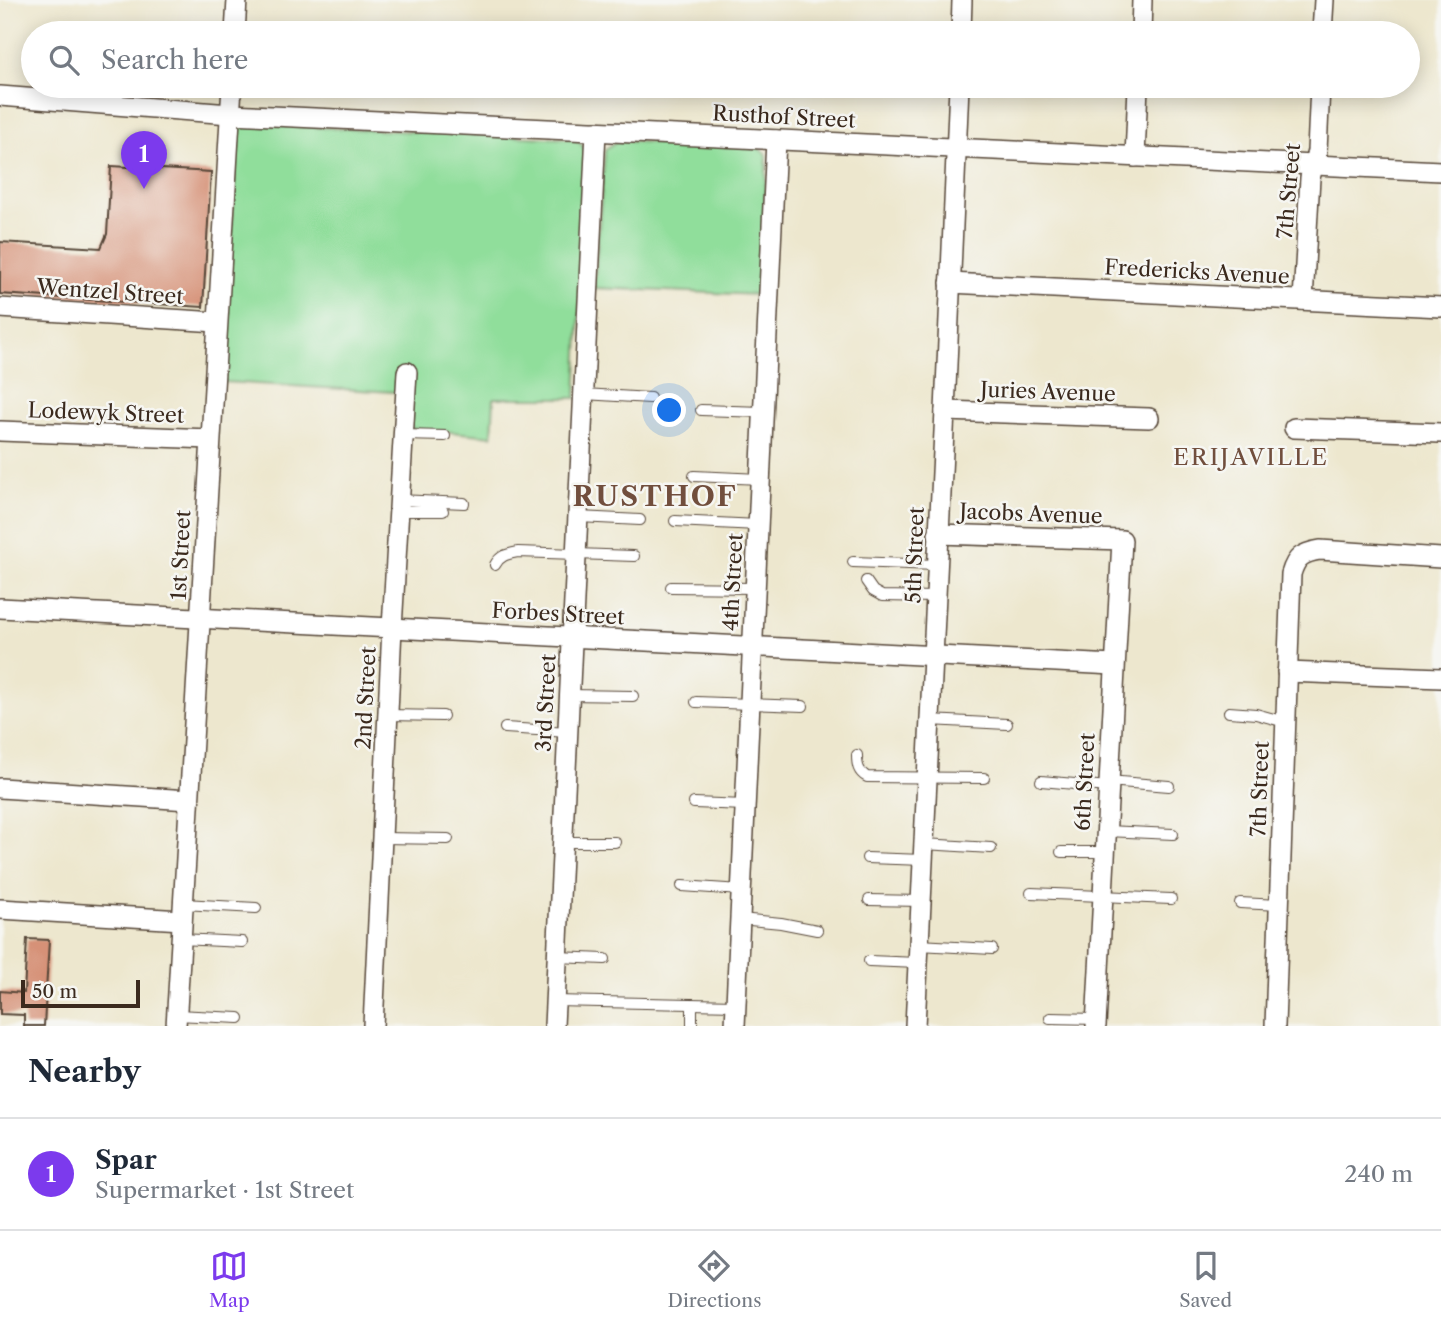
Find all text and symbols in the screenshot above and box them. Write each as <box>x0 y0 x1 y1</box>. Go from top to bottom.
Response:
search box <box>21 21 1420 98</box>
icon: search <box>45 41 83 79</box>
text: Search here <box>101 44 248 76</box>
street label: Rusthof Street <box>712 100 857 133</box>
pin: 1 <box>121 131 167 189</box>
street label: 7th Street <box>1272 141 1305 240</box>
street label: Fredericks Avenue <box>1104 254 1290 289</box>
street label: Wentzel Street <box>35 274 185 309</box>
street label: Juries Avenue <box>977 377 1116 406</box>
your location <box>652 393 686 427</box>
street label: Lodewyk Street <box>27 397 185 428</box>
district label: ERIJAVILLE <box>1173 443 1329 471</box>
district label: RUSTHOF <box>572 479 738 513</box>
street label: Jacobs Avenue <box>956 498 1103 528</box>
street label: 5th Street <box>900 505 929 604</box>
street label: 1st Street <box>166 509 195 601</box>
street label: 4th Street <box>717 532 748 631</box>
street label: Forbes Street <box>491 598 626 629</box>
street label: 2nd Street <box>350 645 381 750</box>
street label: 3rd Street <box>530 653 561 753</box>
street label: 6th Street <box>1069 732 1100 832</box>
street label: 7th Street <box>1245 740 1274 837</box>
scale bar <box>21 977 140 1009</box>
text: 50 m <box>32 980 77 1003</box>
text: Nearby <box>28 1053 141 1090</box>
text: Spar <box>95 1144 157 1176</box>
text: 1 <box>46 1160 56 1188</box>
text: 240 m <box>1344 1160 1413 1188</box>
text: Supermarket · 1st Street <box>95 1176 354 1204</box>
tab: Map <box>209 1247 250 1312</box>
tab: Directions <box>668 1247 761 1312</box>
tab: Saved <box>1179 1247 1232 1312</box>

